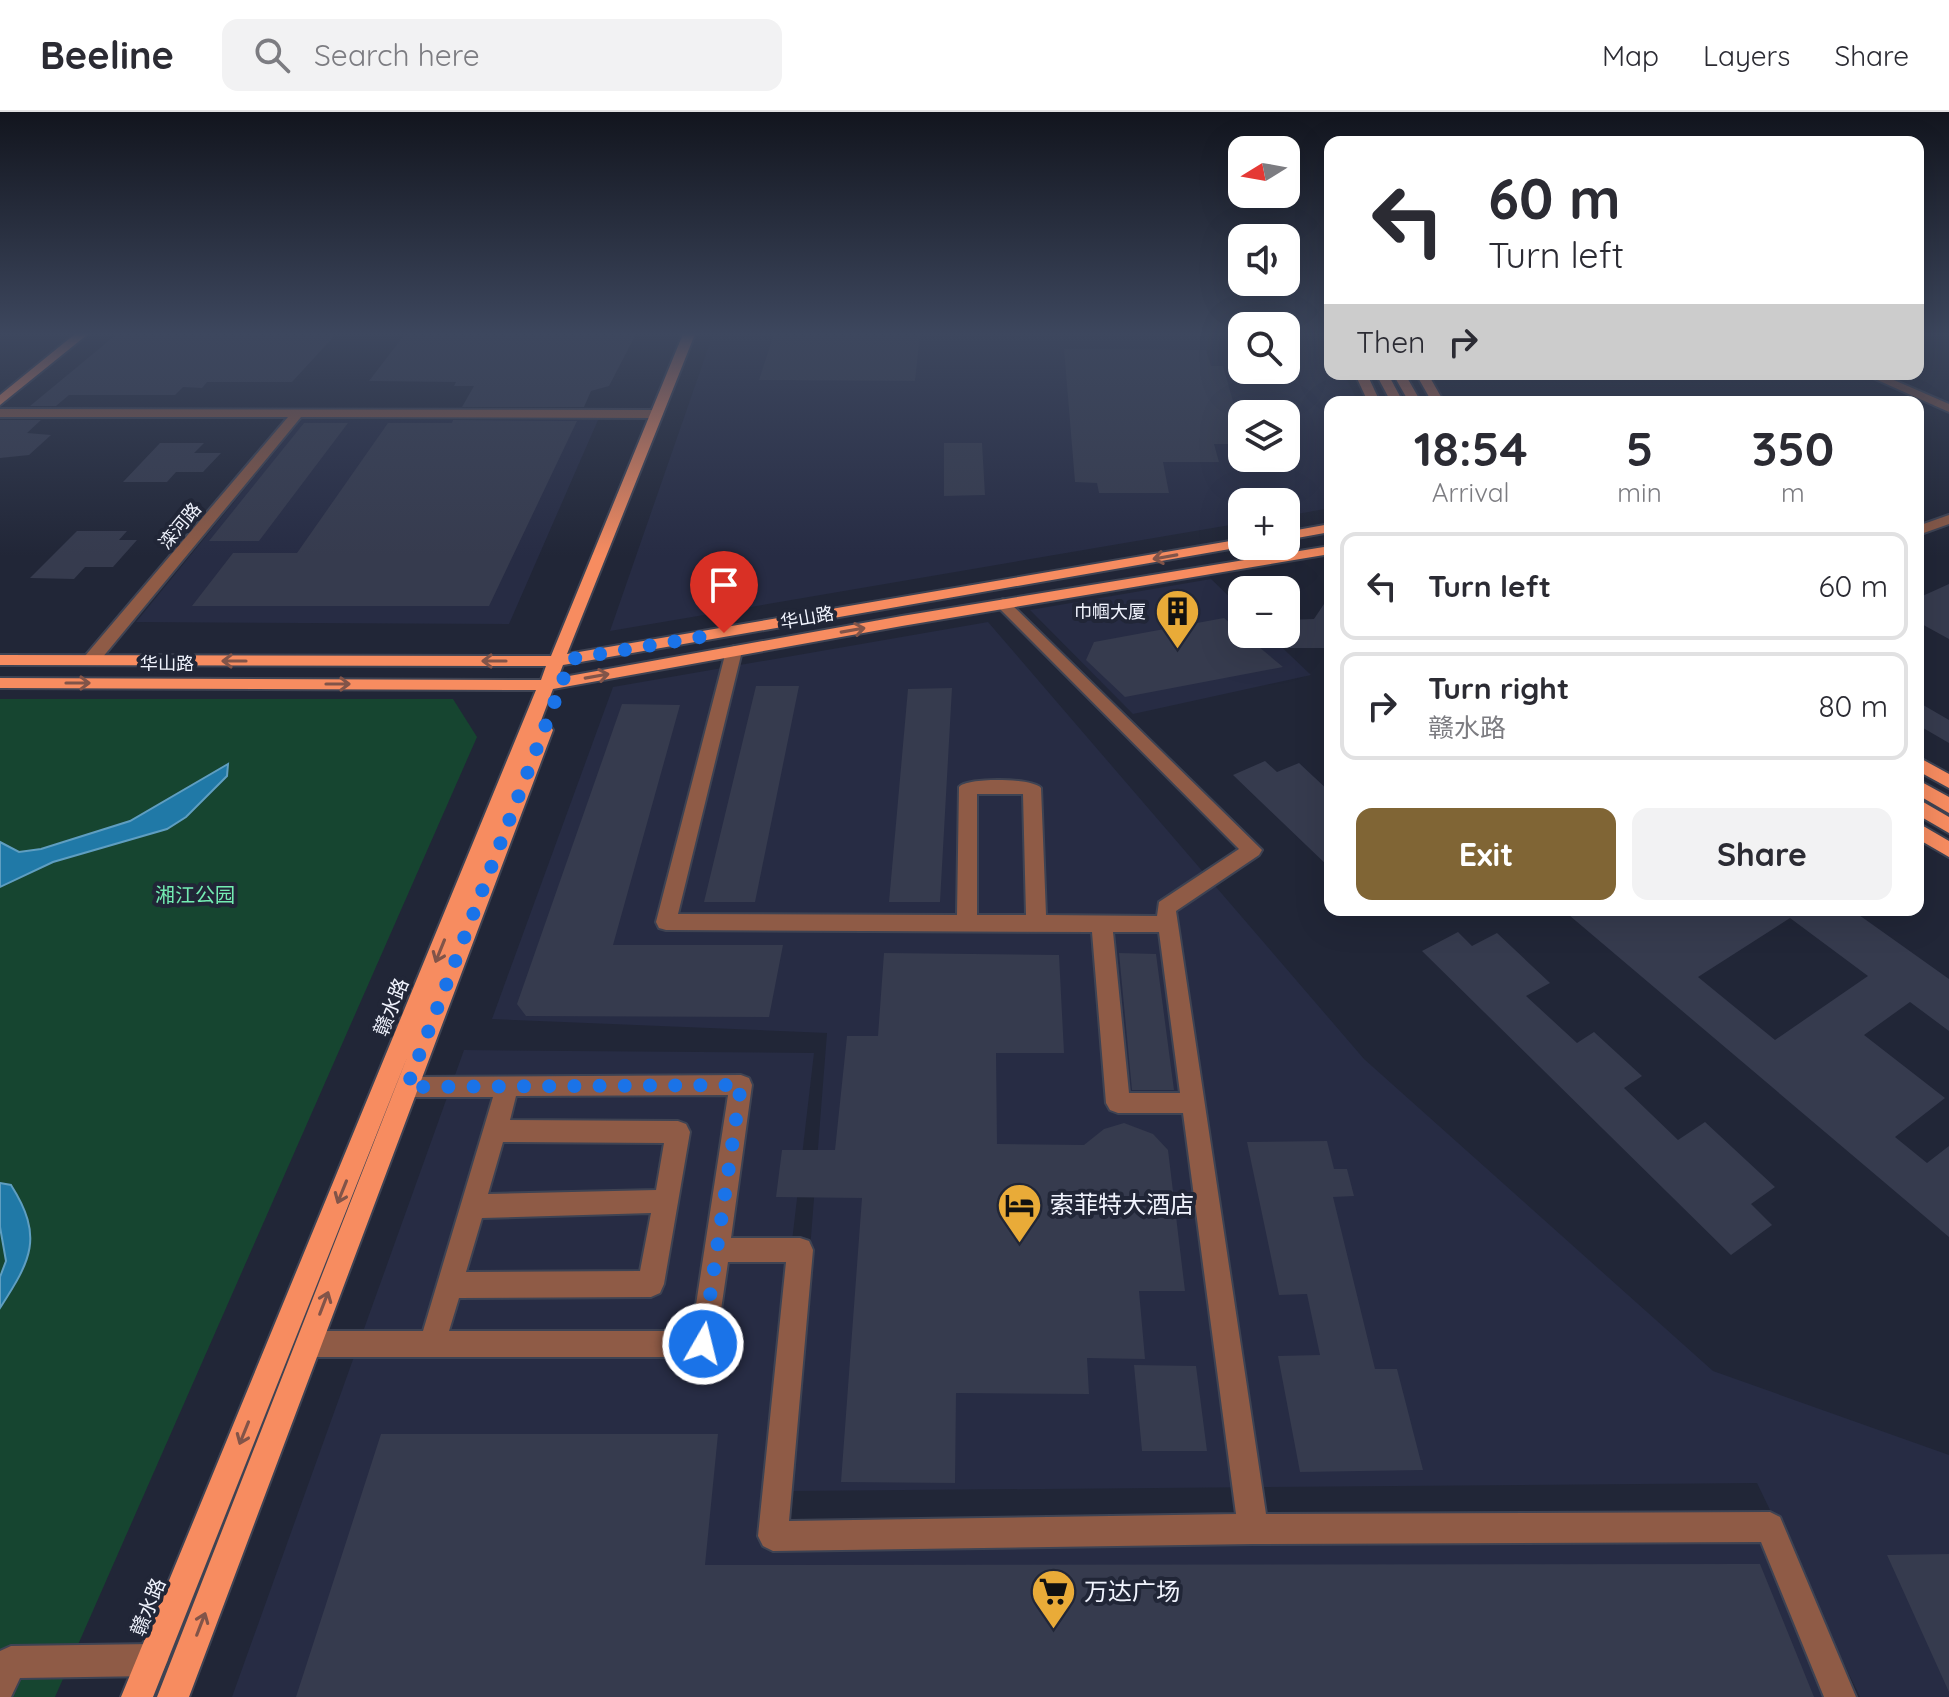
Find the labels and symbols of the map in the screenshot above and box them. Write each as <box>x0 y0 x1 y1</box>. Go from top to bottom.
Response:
north arrow <box>1228 136 1300 208</box>
street label: 滦河路 <box>153 498 206 554</box>
one-way arrow <box>1153 550 1178 565</box>
pin <box>690 551 758 633</box>
building icon: 巾帼大厦 <box>1153 588 1201 651</box>
place label: 巾帼大厦 <box>1074 600 1146 623</box>
street label: 华山路 <box>778 601 835 634</box>
one-way arrow <box>840 621 865 636</box>
street label: 华山路 <box>140 652 194 675</box>
one-way arrow <box>221 653 248 669</box>
one-way arrow <box>481 653 508 669</box>
one-way arrow <box>584 667 609 682</box>
one-way arrow <box>64 675 91 691</box>
one-way arrow <box>324 676 351 692</box>
park label: 湘江公园 <box>155 882 235 907</box>
one-way arrow <box>431 938 446 963</box>
street label: 赣水路 <box>368 974 413 1039</box>
one-way arrow <box>334 1179 348 1204</box>
hotel icon: 索菲特大酒店 <box>995 1181 1043 1244</box>
place label: 索菲特大酒店 <box>1050 1189 1194 1219</box>
one-way arrow <box>318 1291 332 1316</box>
position arrow <box>661 1302 745 1386</box>
one-way arrow <box>236 1420 250 1445</box>
supermarket icon: 万达广场 <box>1029 1568 1077 1631</box>
street label: 赣水路 <box>125 1574 170 1639</box>
place label: 万达广场 <box>1084 1576 1180 1606</box>
one-way arrow <box>195 1612 209 1637</box>

